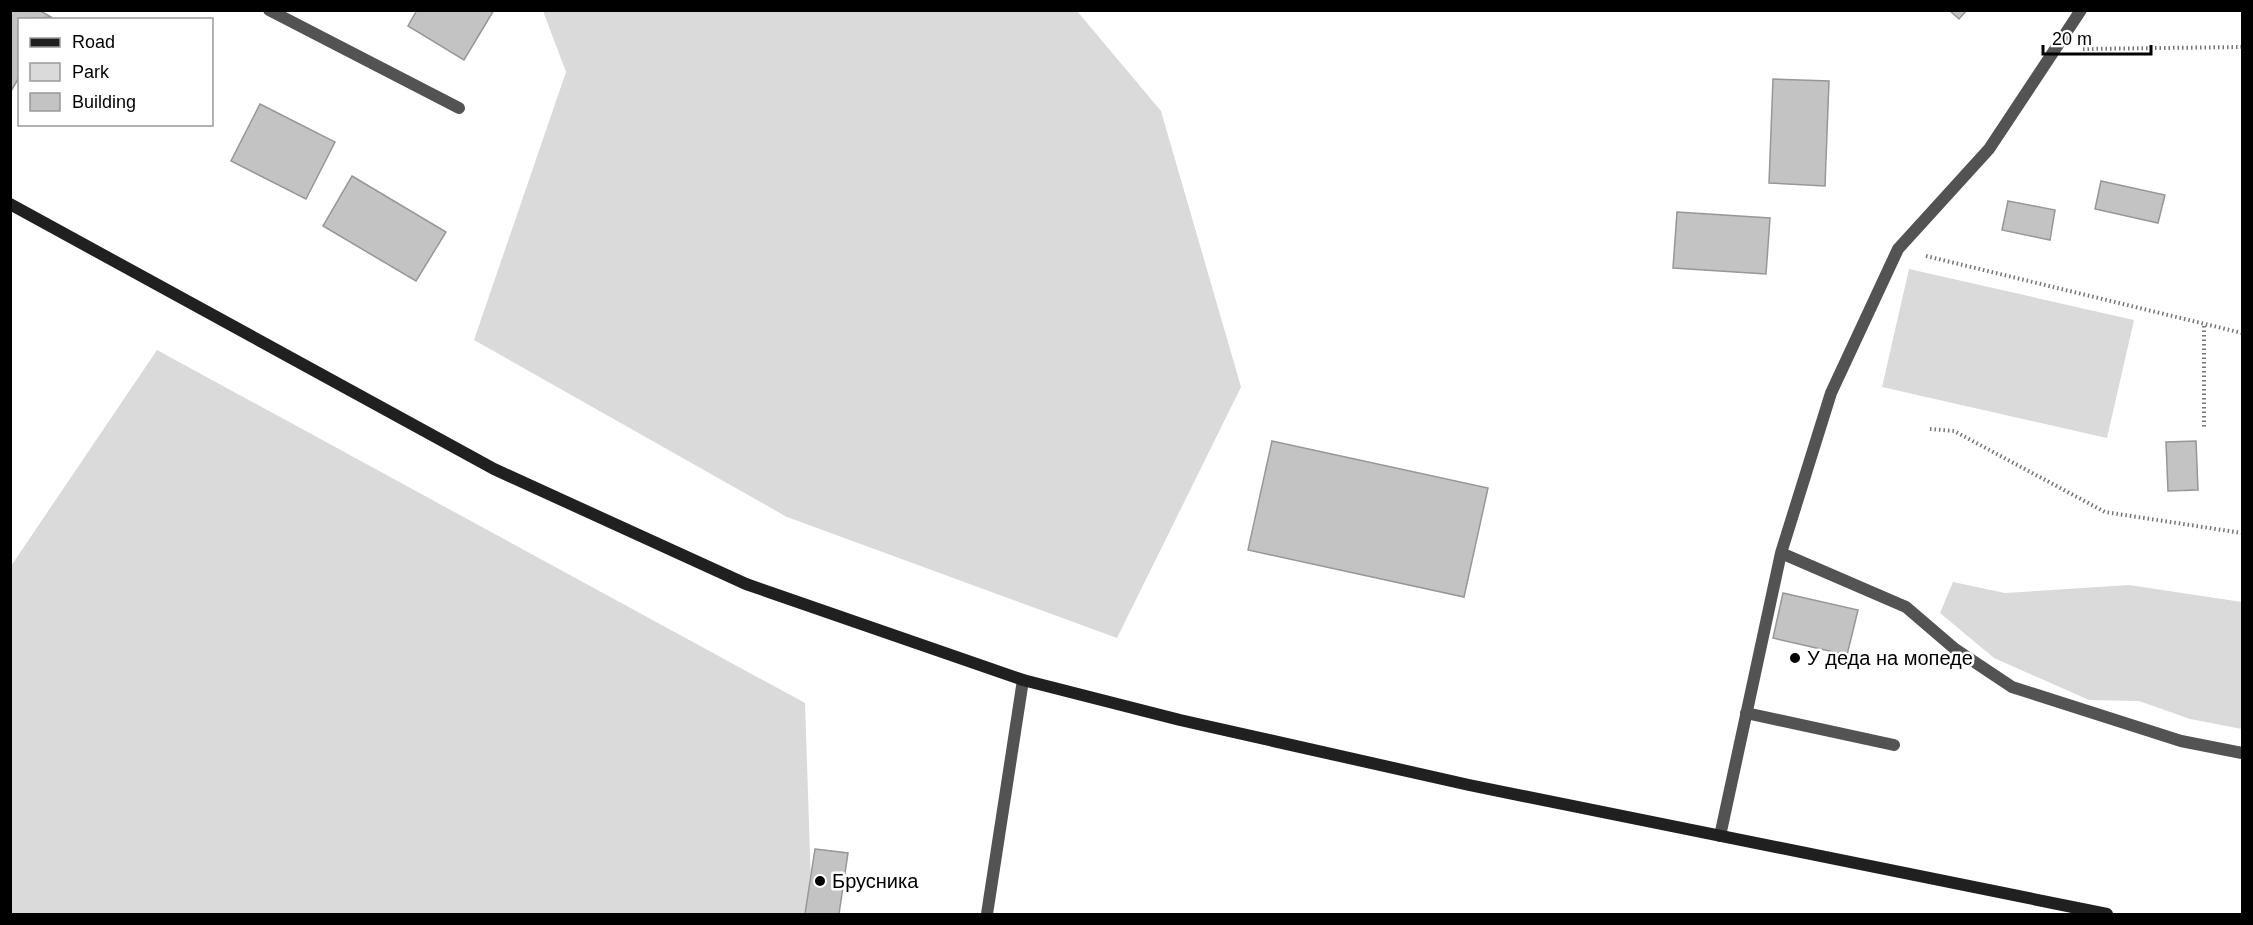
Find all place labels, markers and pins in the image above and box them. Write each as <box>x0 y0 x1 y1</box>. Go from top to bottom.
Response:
place label: У деда на мопеде <box>1807 647 1973 669</box>
marker: У деда на мопеде <box>1788 651 1802 665</box>
place label: Брусника <box>832 870 919 892</box>
marker: Брусника <box>813 874 827 888</box>

